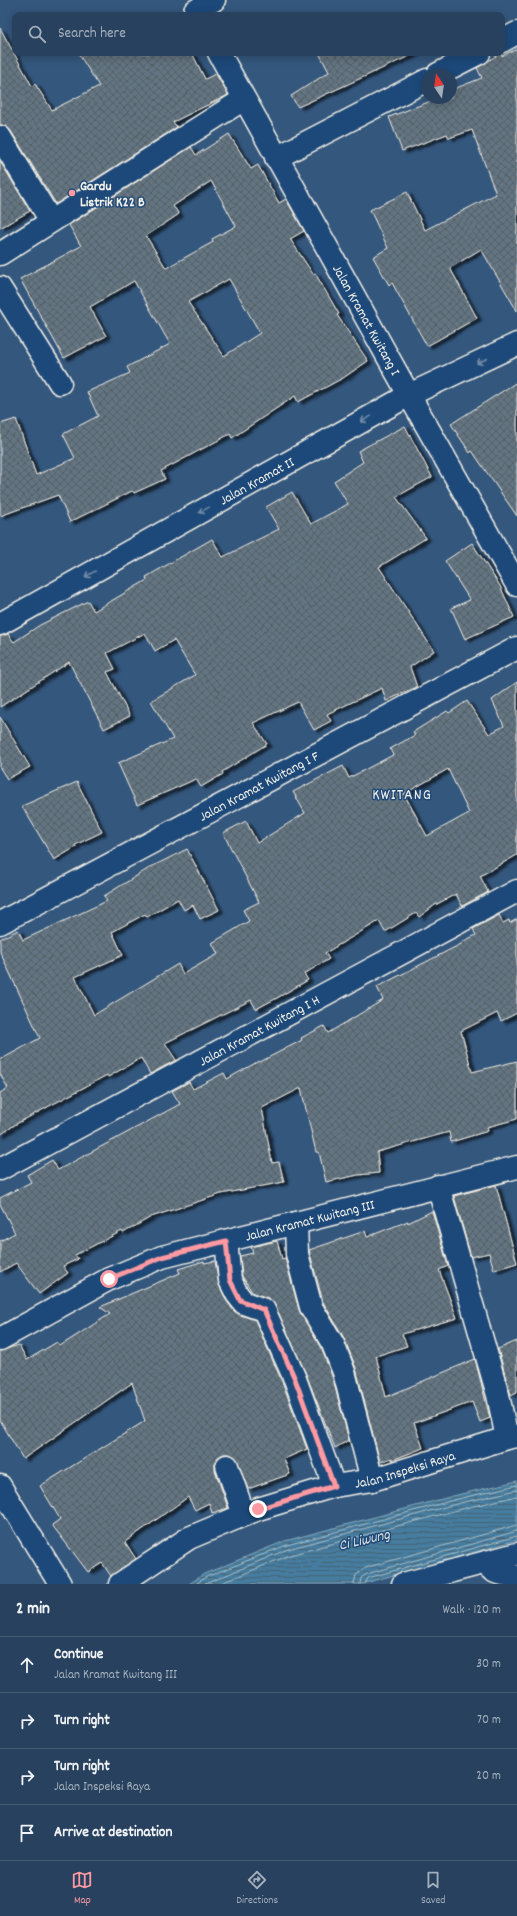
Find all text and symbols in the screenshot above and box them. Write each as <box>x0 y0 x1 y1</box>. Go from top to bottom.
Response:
search box <box>12 12 505 56</box>
icon: search <box>26 23 48 45</box>
text: Search here <box>58 23 126 45</box>
north arrow <box>421 68 457 104</box>
place label: Gardu Listrik K22 B <box>80 177 145 213</box>
marker: Gardu Listrik K22 B <box>67 188 77 198</box>
street label: Jalan Kramat Kwitang I <box>326 261 405 380</box>
one-way arrow <box>476 358 488 365</box>
one-way arrow <box>360 416 372 424</box>
street label: Jalan Kramat II <box>216 453 299 511</box>
one-way arrow <box>198 507 210 515</box>
one-way arrow <box>84 571 96 579</box>
street label: Jalan Kramat Kwitang I F <box>196 747 324 827</box>
district label: KWITANG <box>372 784 432 807</box>
street label: Jalan Kramat Kwitang I H <box>196 991 324 1072</box>
street label: Jalan Kramat Kwitang III <box>243 1195 377 1248</box>
route start <box>100 1270 118 1288</box>
street label: Jalan Inspeksi Raya <box>353 1447 458 1495</box>
route end <box>249 1500 267 1518</box>
water label: Ci Liwung <box>337 1524 393 1558</box>
text: 2 min <box>16 1598 50 1622</box>
text: Walk · 120 m <box>443 1601 501 1620</box>
text: Continue <box>54 1644 103 1666</box>
icon: ahead <box>16 1654 38 1676</box>
text: 30 m <box>476 1655 501 1674</box>
text: Jalan Kramat Kwitang III <box>54 1666 177 1685</box>
icon: right <box>16 1710 38 1732</box>
text: Turn right <box>54 1710 110 1732</box>
text: 70 m <box>477 1711 501 1730</box>
text: Turn right <box>54 1756 110 1778</box>
icon: right <box>16 1766 38 1788</box>
text: 20 m <box>476 1767 501 1786</box>
text: Jalan Inspeksi Raya <box>54 1778 150 1797</box>
icon: arrive <box>16 1822 38 1844</box>
text: Arrive at destination <box>54 1822 172 1844</box>
tab: Map <box>71 1869 93 1909</box>
tab: Directions <box>236 1869 278 1909</box>
tab: Saved <box>421 1869 446 1909</box>

